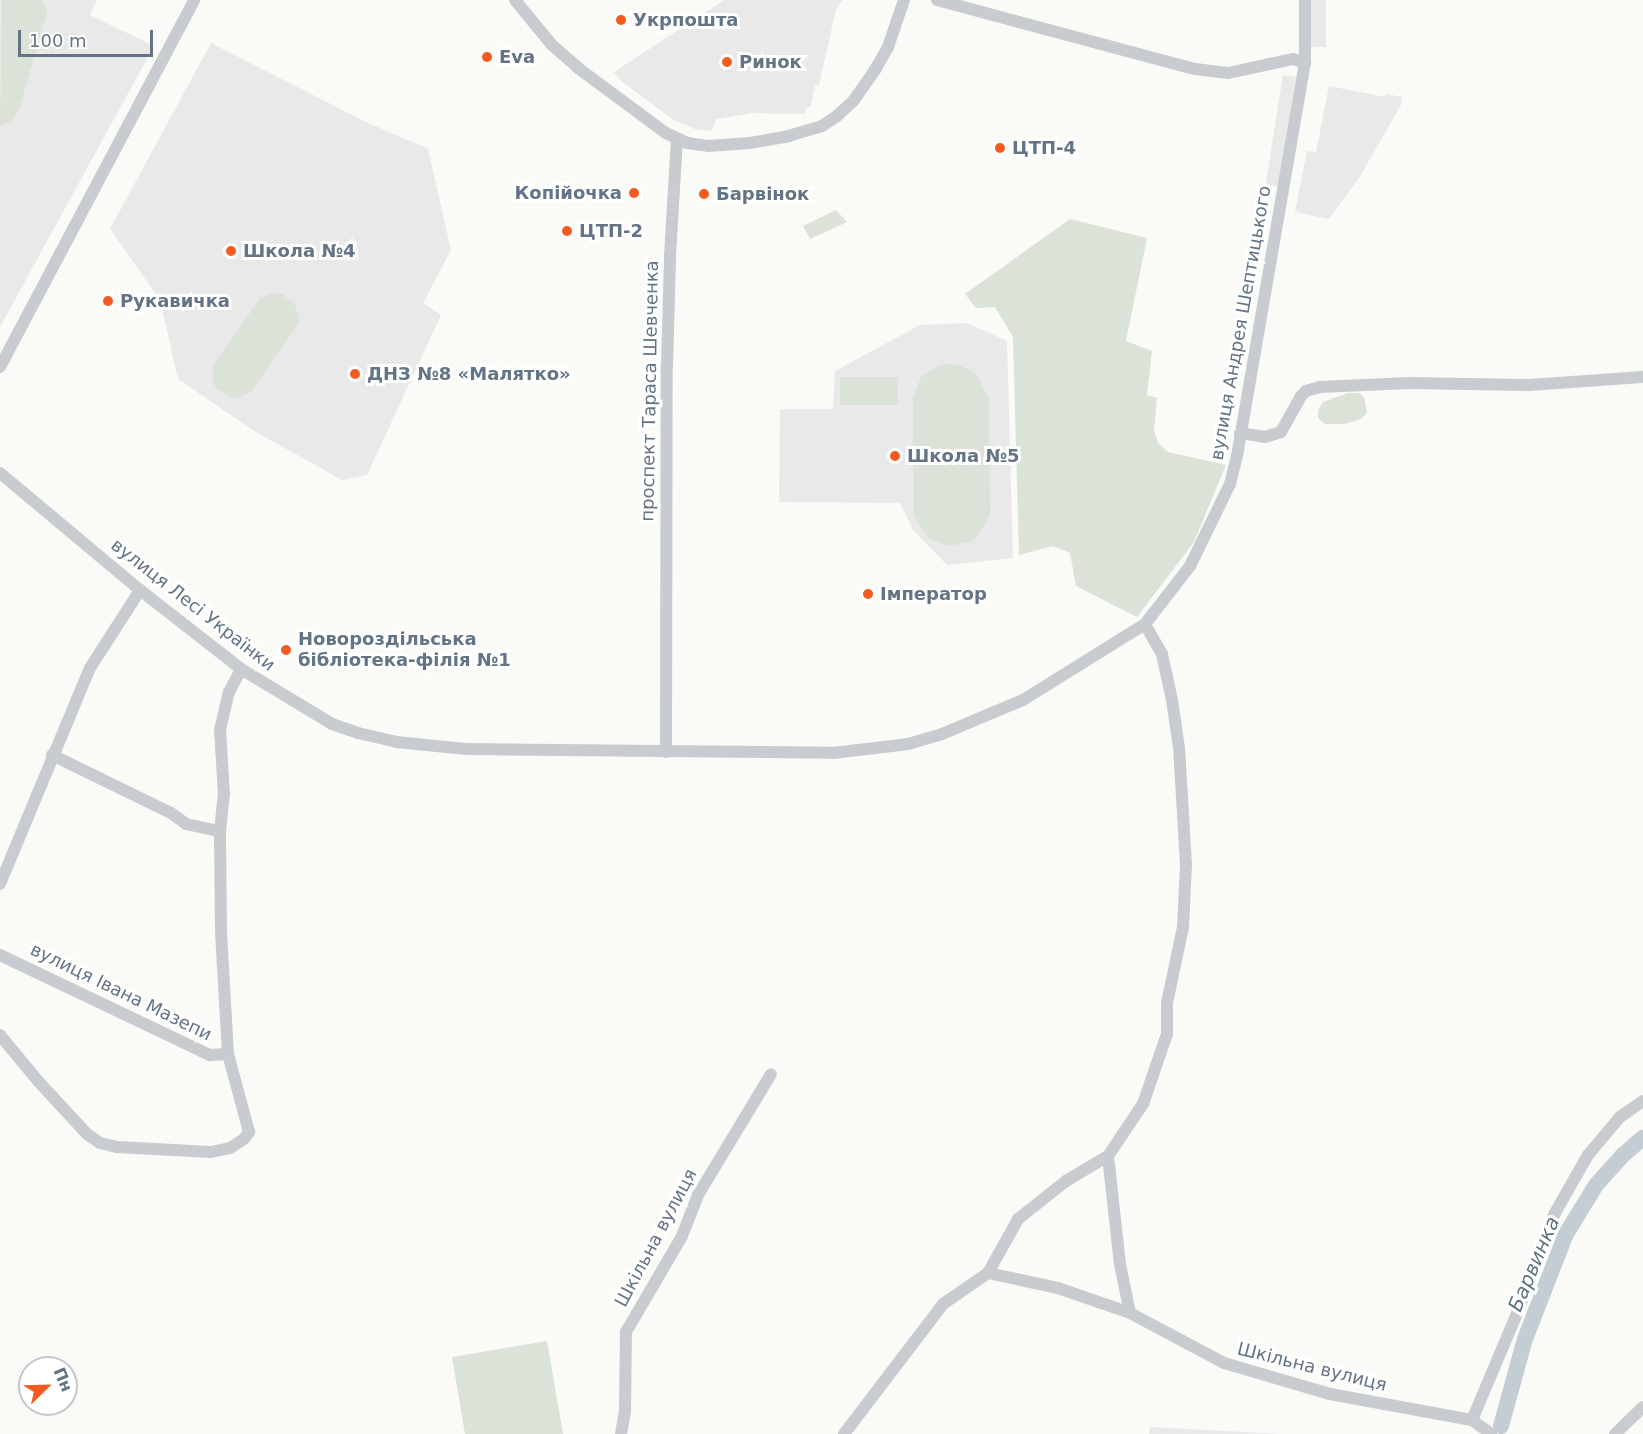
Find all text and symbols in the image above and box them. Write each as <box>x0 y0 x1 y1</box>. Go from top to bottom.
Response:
place label: Укрпошта <box>633 9 738 31</box>
marker: Укрпошта <box>614 13 628 27</box>
scale bar <box>21 18 156 56</box>
text: 100 m <box>29 30 87 51</box>
place label: Eva <box>499 46 535 68</box>
marker: Eva <box>480 50 494 64</box>
place label: Ринок <box>739 51 802 73</box>
marker: Ринок <box>720 55 734 69</box>
place label: ЦТП-4 <box>1012 137 1076 159</box>
marker: ЦТП-4 <box>993 141 1007 155</box>
place label: Копійочка <box>515 182 622 204</box>
place label: Барвінок <box>716 183 809 205</box>
street label: вулиця Андрея Шептицького <box>1206 184 1276 462</box>
marker: Копійочка <box>627 186 641 200</box>
marker: Барвінок <box>697 187 711 201</box>
place label: ЦТП-2 <box>579 220 643 242</box>
marker: ЦТП-2 <box>560 224 574 238</box>
place label: Школа №4 <box>243 240 356 262</box>
marker: Школа №4 <box>224 244 238 258</box>
street label: проспект Тараса Шевченка <box>637 260 663 522</box>
place label: Рукавичка <box>120 290 230 312</box>
marker: Рукавичка <box>101 294 115 308</box>
place label: ДНЗ №8 «Малятко» <box>367 363 571 385</box>
marker: ДНЗ №8 «Малятко» <box>348 367 362 381</box>
place label: Школа №5 <box>907 445 1020 467</box>
marker: Школа №5 <box>888 449 902 463</box>
street label: вулиця Лесі Українки <box>107 534 279 676</box>
place label: Імператор <box>880 583 987 605</box>
marker: Імператор <box>861 587 875 601</box>
place label: Новороздільська бібліотека-філія №1 <box>298 629 511 672</box>
marker: Новороздільська бібліотека-філія №1 <box>279 643 293 657</box>
street label: вулиця Івана Мазепи <box>27 939 215 1045</box>
street label: Шкільна вулиця <box>610 1165 702 1311</box>
water label: Барвинка <box>1503 1213 1565 1315</box>
street label: Шкільна вулиця <box>1235 1338 1389 1396</box>
north arrow <box>18 1356 78 1416</box>
text: Пн <box>50 1365 77 1395</box>

